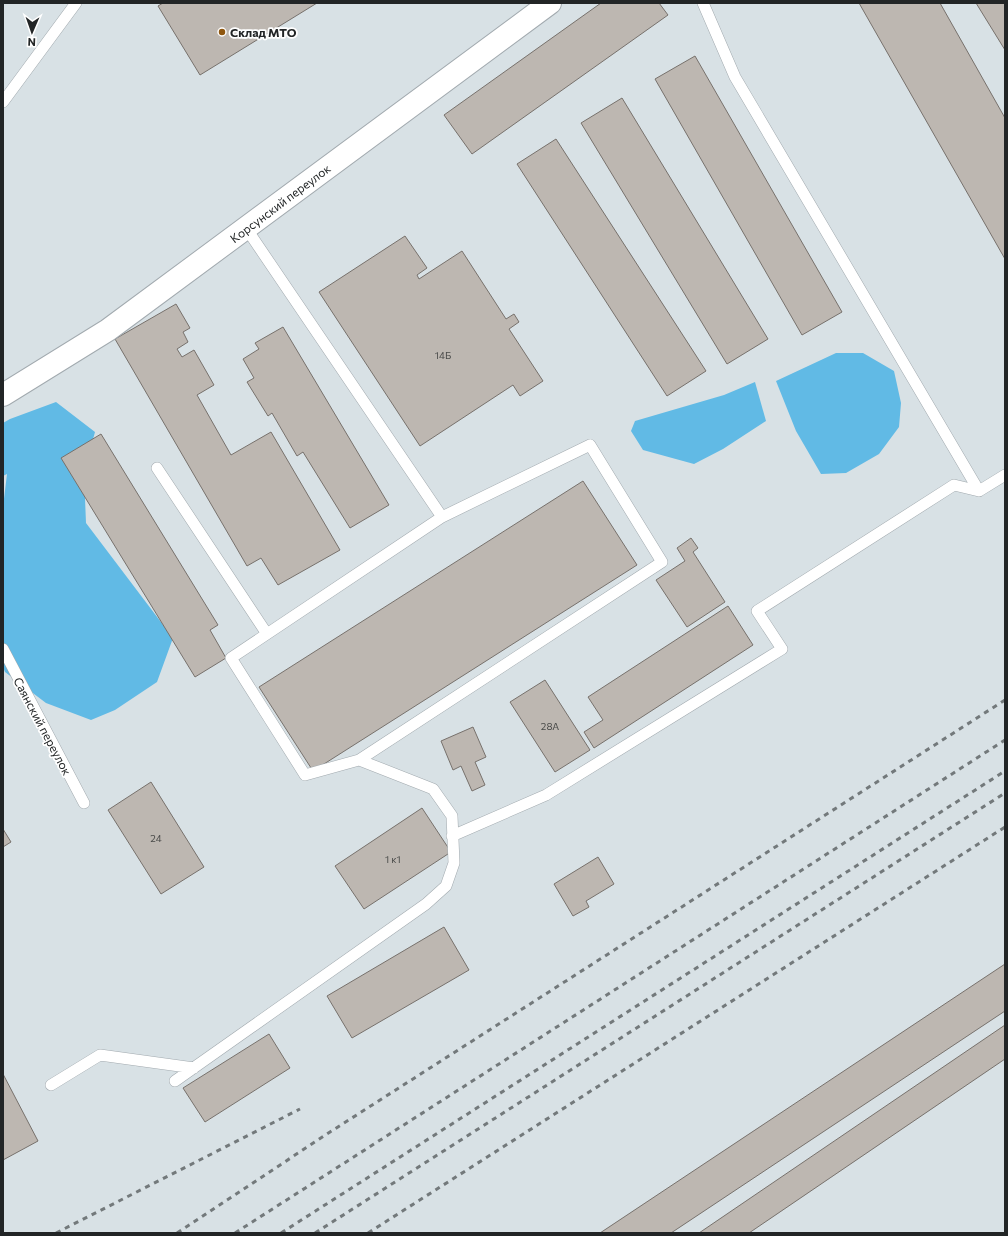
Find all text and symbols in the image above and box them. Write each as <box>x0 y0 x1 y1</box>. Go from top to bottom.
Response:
north arrow <box>12 12 52 52</box>
place label: Склад МТО <box>230 25 297 39</box>
marker: Склад МТО <box>217 27 227 37</box>
text: N <box>27 36 36 49</box>
street label: Корсунский переулок <box>227 160 333 245</box>
house number: 14Б <box>435 349 451 361</box>
street label: Саянский переулок <box>11 675 75 778</box>
house number: 28А <box>541 720 559 732</box>
house number: 24 <box>150 832 162 844</box>
house number: 1 к1 <box>385 853 401 865</box>

